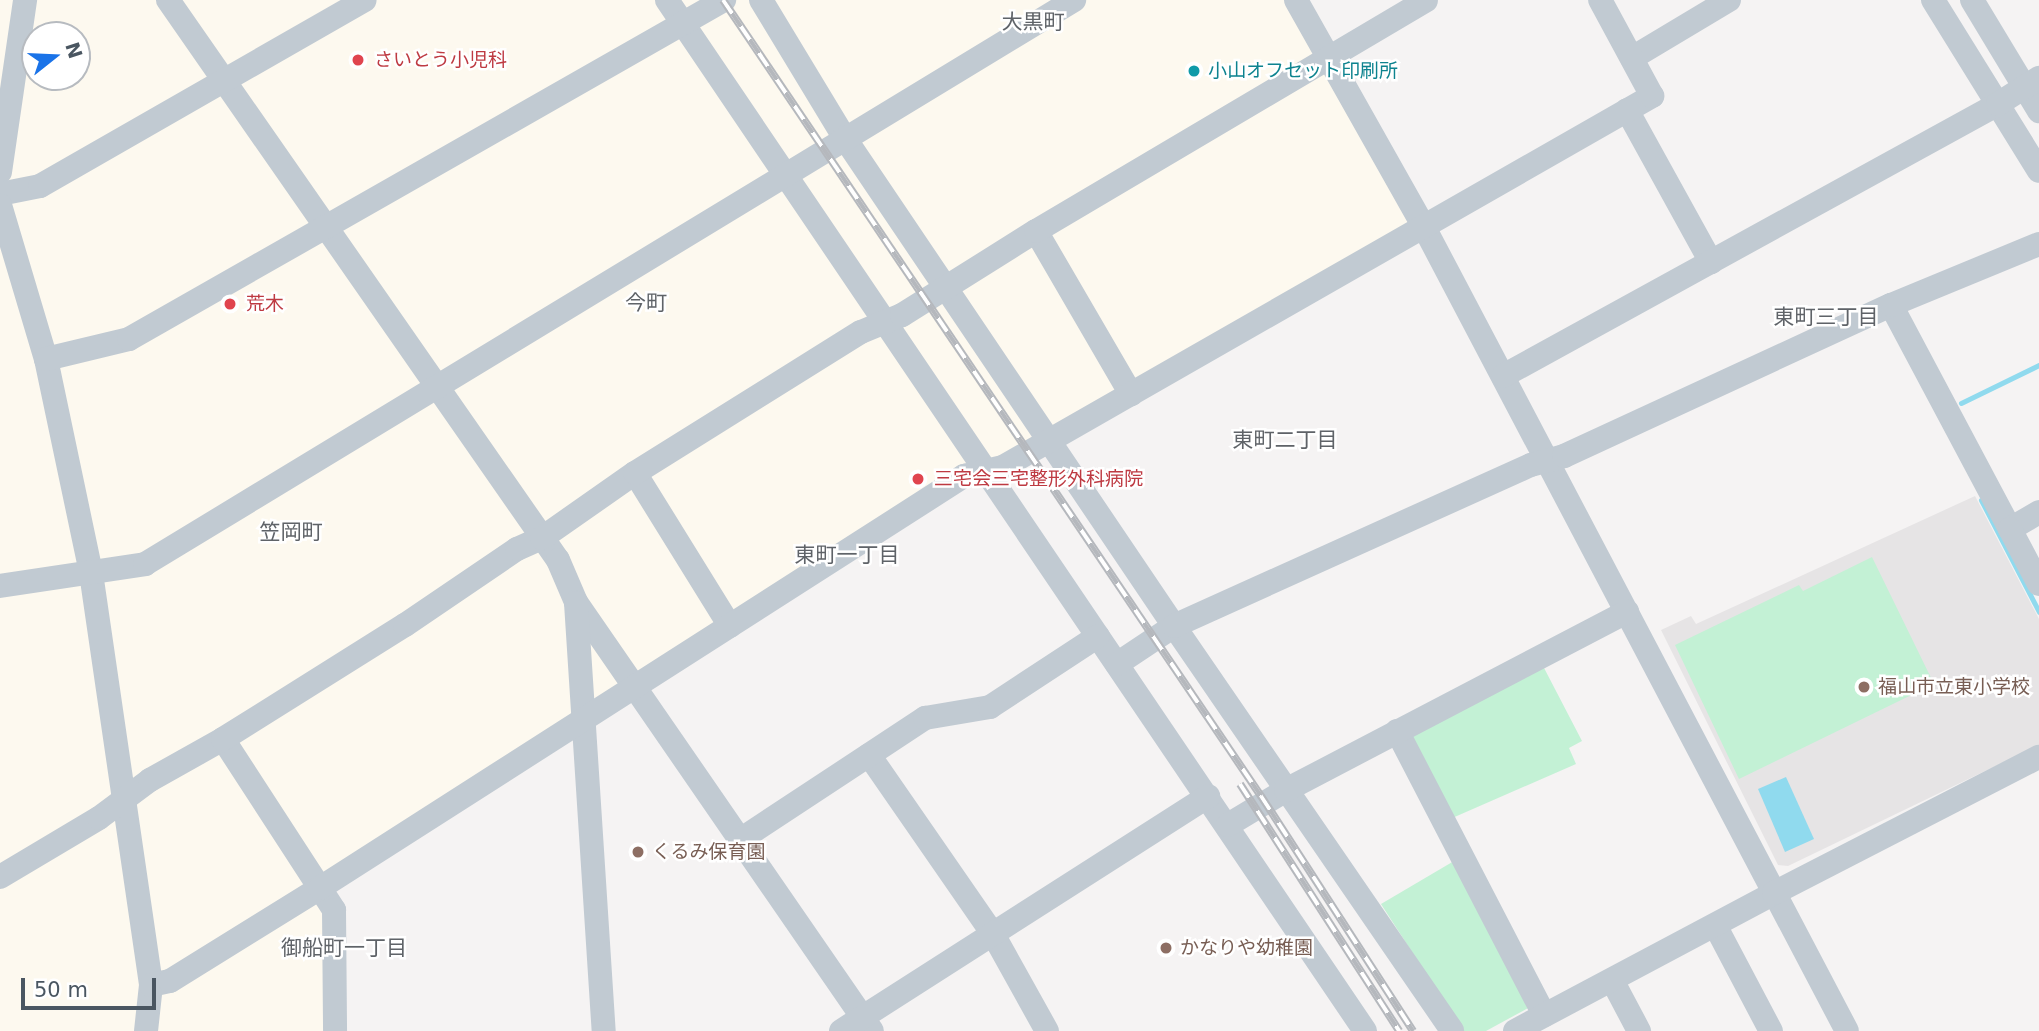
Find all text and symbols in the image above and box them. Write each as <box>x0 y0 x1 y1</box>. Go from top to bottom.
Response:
district label: 大黒町 <box>1002 9 1064 35</box>
north arrow <box>21 21 91 91</box>
text: N <box>61 39 87 61</box>
place label: さいとう小児科 <box>374 49 507 71</box>
marker: さいとう小児科 <box>348 50 368 70</box>
place label: 小山オフセット印刷所 <box>1208 60 1398 82</box>
marker: 小山オフセット印刷所 <box>1186 63 1202 79</box>
district label: 今町 <box>625 290 667 316</box>
place label: 荒木 <box>246 293 284 315</box>
marker: 荒木 <box>220 294 240 314</box>
district label: 東町三丁目 <box>1774 304 1878 330</box>
district label: 東町二丁目 <box>1233 427 1337 453</box>
place label: 三宅会三宅整形外科病院 <box>934 468 1143 490</box>
marker: 三宅会三宅整形外科病院 <box>908 469 928 489</box>
district label: 笠岡町 <box>260 519 322 545</box>
district label: 東町一丁目 <box>795 542 899 568</box>
place label: 福山市立東小学校 <box>1878 676 2030 698</box>
marker: 福山市立東小学校 <box>1856 679 1872 695</box>
place label: くるみ保育園 <box>652 841 766 863</box>
marker: くるみ保育園 <box>630 844 646 860</box>
district label: 御船町一丁目 <box>281 935 407 961</box>
place label: かなりや幼稚園 <box>1180 937 1313 959</box>
marker: かなりや幼稚園 <box>1158 940 1174 956</box>
scale bar <box>24 964 159 1008</box>
text: 50 m <box>34 978 88 1002</box>

